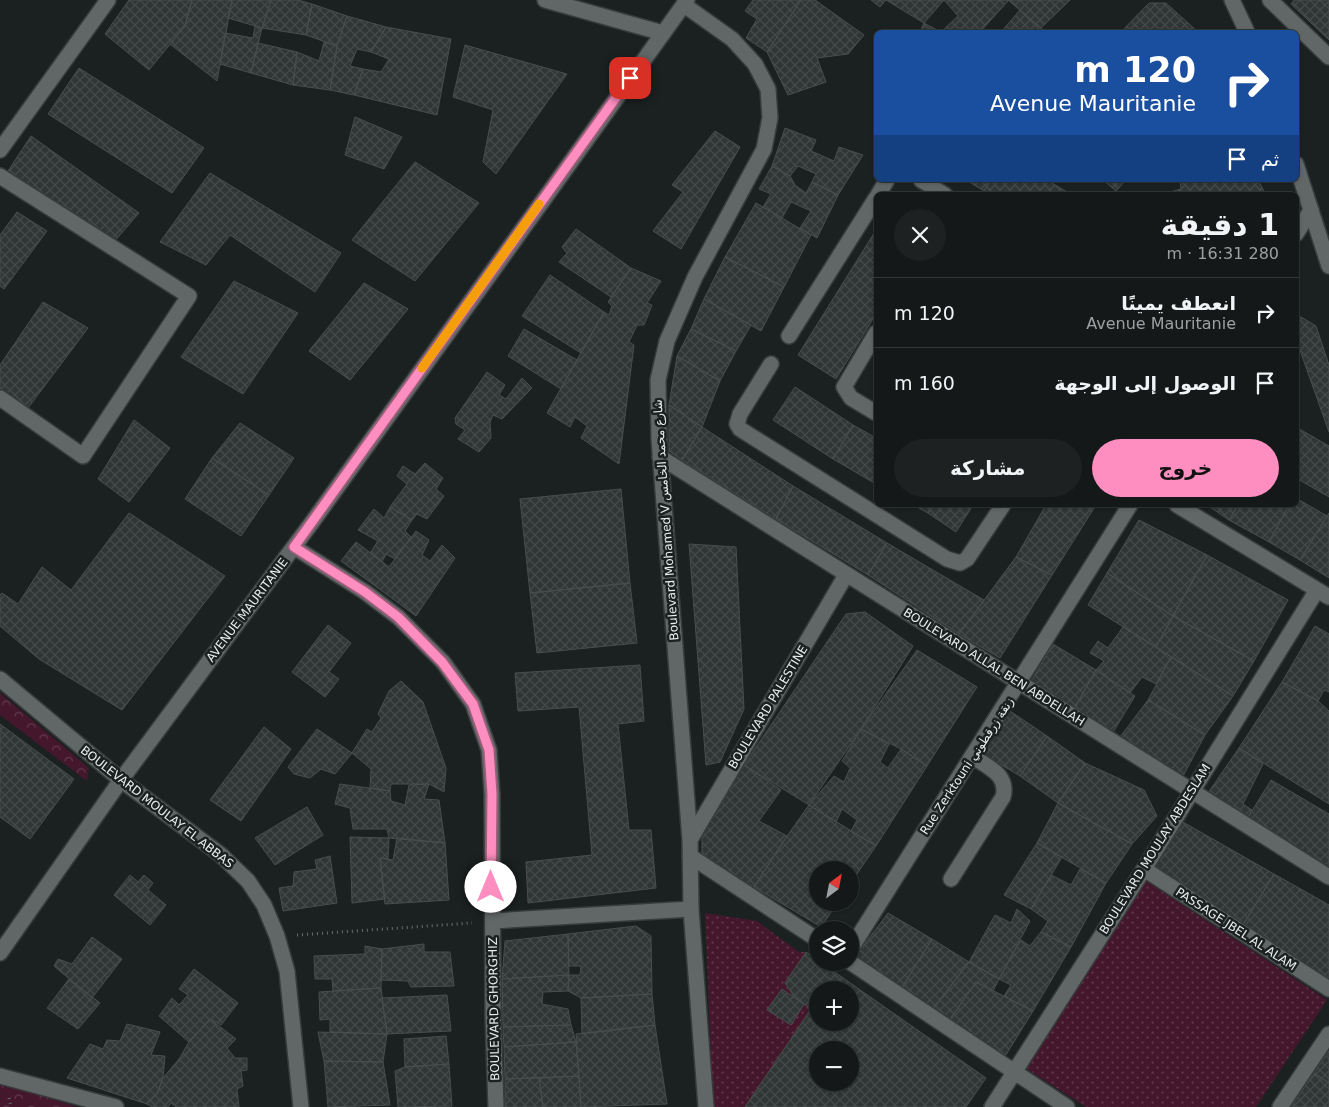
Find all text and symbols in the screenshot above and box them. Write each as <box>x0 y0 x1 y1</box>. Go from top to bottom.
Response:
text: 120 m <box>1074 50 1196 90</box>
icon: right <box>1214 50 1279 115</box>
pin <box>609 57 651 99</box>
icon: arrive <box>616 64 644 92</box>
text: Avenue Mauritanie <box>990 91 1196 116</box>
icon: arrive <box>1223 145 1251 173</box>
text: ثم <box>1261 148 1279 170</box>
text: 1 دقيقة <box>1161 207 1279 242</box>
button: close <box>894 209 946 261</box>
text: 280 m · 16:31 <box>1166 244 1279 263</box>
text: انعطف يمينًا <box>1121 292 1236 314</box>
icon: right <box>1251 299 1279 327</box>
text: 120 m <box>894 302 955 324</box>
text: Avenue Mauritanie <box>1086 314 1236 333</box>
icon: arrive <box>1251 369 1279 397</box>
text: 160 m <box>894 372 955 394</box>
text: الوصول إلى الوجهة <box>1054 372 1236 394</box>
street label: Boulevard Mohamed V شارع محمد الخامس <box>651 399 682 641</box>
button: مشاركة <box>894 439 1082 497</box>
button: خروج <box>1092 439 1279 497</box>
street label: AVENUE MAURITANIE <box>203 555 291 665</box>
street label: BOULEVARD ALLAL BEN ABDELLAH <box>901 605 1087 729</box>
street label: BOULEVARD PALESTINE <box>726 643 810 771</box>
street label: Rue Zerktouni زنقة زرقطوني <box>917 695 1018 838</box>
street label: BOULEVARD MOULAY EL ABBAS <box>78 743 236 871</box>
street label: BOULEVARD MOULAY ABDESLAM <box>1097 761 1213 937</box>
position arrow <box>464 860 516 912</box>
north arrow <box>809 861 859 911</box>
map controls <box>809 861 859 1091</box>
street label: PASSAGE JBEL AL ALAM <box>1173 885 1299 973</box>
button: layers <box>809 921 859 971</box>
street label: BOULEVARD GHORGHIZ <box>486 937 502 1081</box>
button: + <box>809 981 859 1031</box>
button: − <box>809 1041 859 1091</box>

